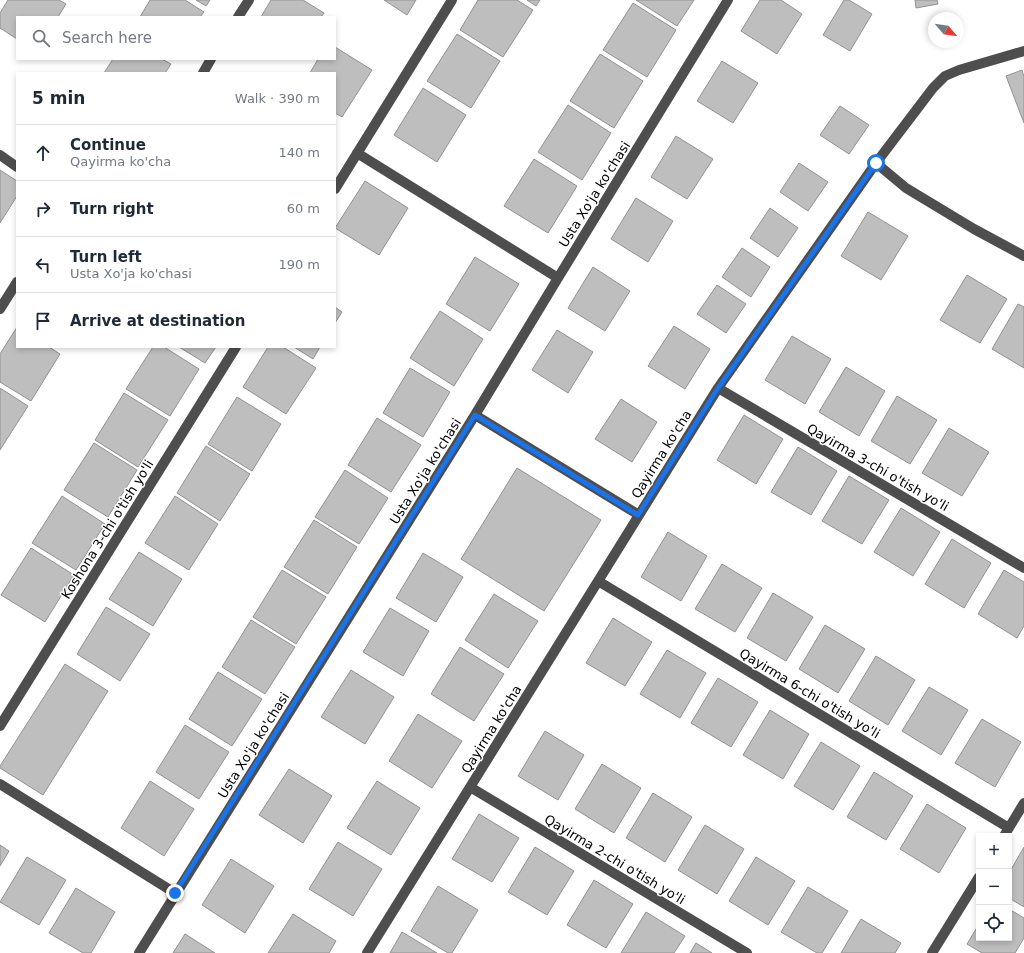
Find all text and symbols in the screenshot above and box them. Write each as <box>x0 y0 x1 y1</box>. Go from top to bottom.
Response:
north arrow <box>928 12 964 48</box>
search box <box>16 16 336 60</box>
icon: search <box>30 27 52 49</box>
text: Search here <box>62 29 152 47</box>
text: 5 min <box>32 88 85 108</box>
text: Walk · 390 m <box>235 91 320 106</box>
text: Continue <box>70 136 146 154</box>
street label: Usta Xo'ja ko'chasi <box>556 139 633 250</box>
icon: ahead <box>32 142 54 164</box>
text: 140 m <box>278 145 320 160</box>
text: Qayirma ko'cha <box>70 154 171 169</box>
route start <box>867 154 885 172</box>
icon: right <box>32 198 54 220</box>
text: Turn right <box>70 200 154 218</box>
text: 60 m <box>287 201 320 216</box>
text: Turn left <box>70 248 142 266</box>
icon: left <box>32 254 54 276</box>
text: 190 m <box>278 257 320 272</box>
text: Usta Xo'ja ko'chasi <box>70 266 192 281</box>
icon: arrive <box>32 310 54 332</box>
text: Arrive at destination <box>70 312 245 330</box>
street label: Qayirma ko'cha <box>628 407 695 501</box>
street label: Usta Xo'ja ko'chasi <box>387 416 464 527</box>
street label: Qayirma 3-chi o'tish yo'li <box>804 421 951 514</box>
street label: Koshona 3-chi o'tish yo'li <box>58 457 156 602</box>
street label: Qayirma 6-chi o'tish yo'li <box>737 645 883 741</box>
street label: Qayirma ko'cha <box>458 682 525 776</box>
street label: Usta Xo'ja ko'chasi <box>215 690 292 801</box>
street label: Qayirma 2-chi o'tish yo'li <box>542 811 688 907</box>
map controls <box>976 833 1012 941</box>
button: + <box>976 833 1012 869</box>
button: − <box>976 869 1012 905</box>
route end <box>166 884 184 902</box>
button: locate <box>976 905 1012 941</box>

